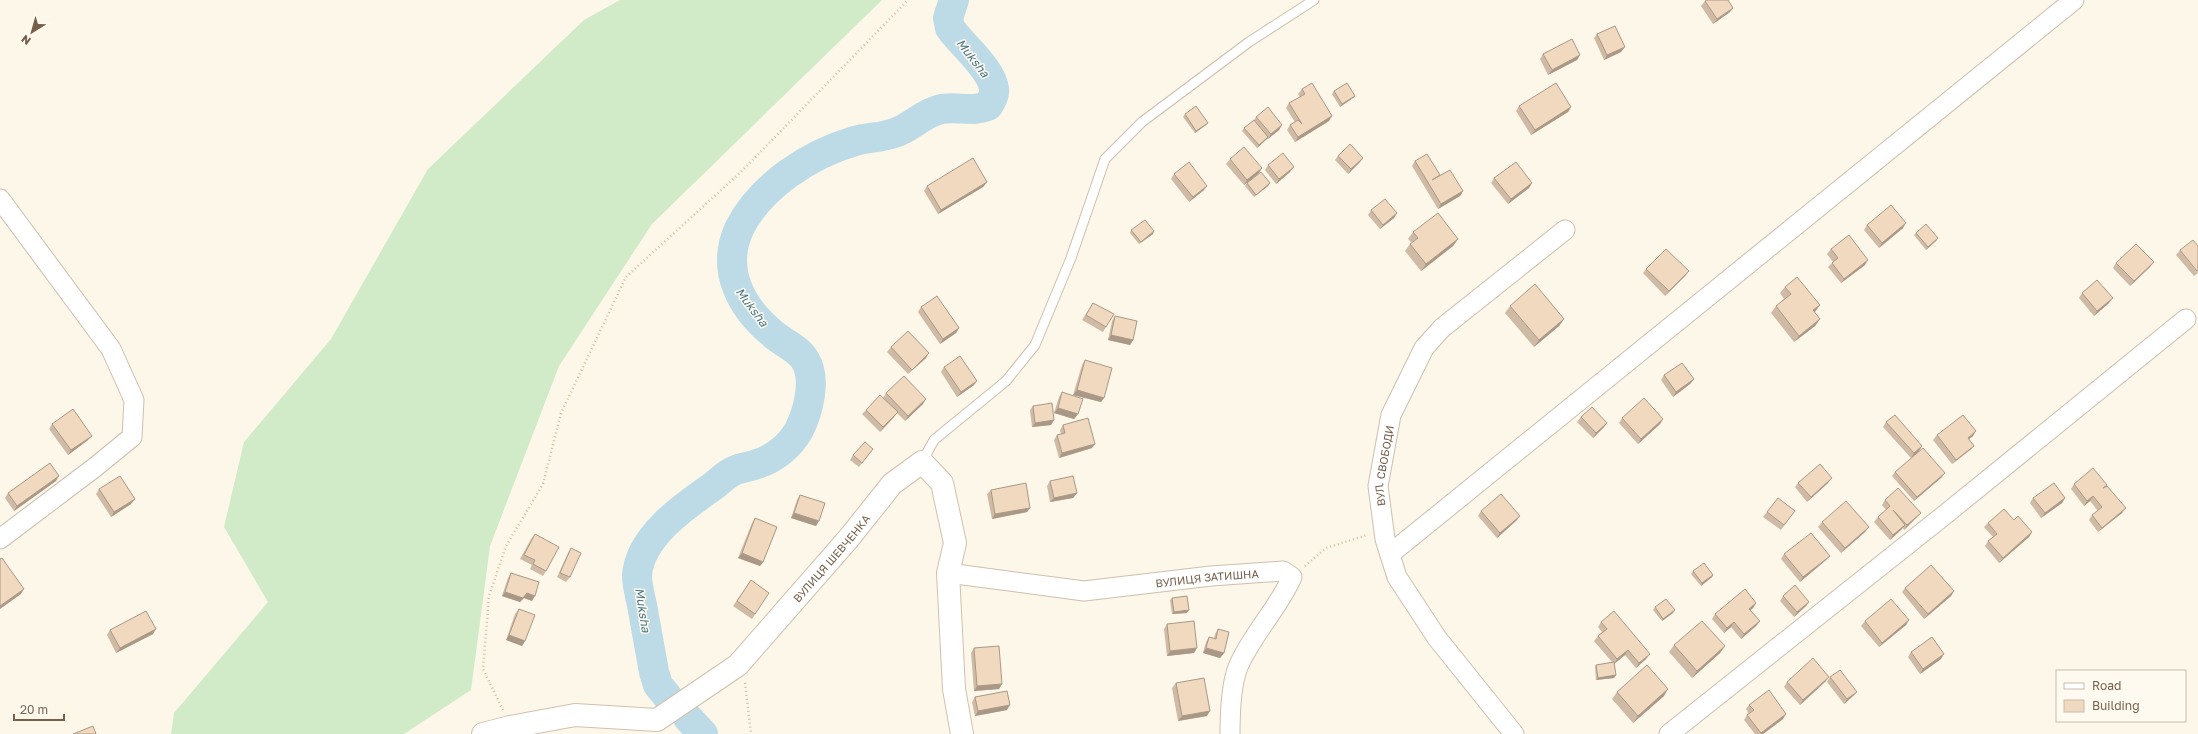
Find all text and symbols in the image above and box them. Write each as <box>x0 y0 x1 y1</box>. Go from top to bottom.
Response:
north arrow <box>12 12 52 52</box>
text: N <box>18 33 33 48</box>
water label: Muksha <box>953 36 993 81</box>
water label: Muksha <box>733 285 772 330</box>
street label: ВУЛ. СВОБОДИ <box>1371 424 1396 507</box>
street label: ВУЛИЦЯ ШЕВЧЕНКА <box>790 511 872 604</box>
street label: ВУЛИЦЯ ЗАТИШНА <box>1155 566 1260 589</box>
water label: Muksha <box>632 587 654 635</box>
legend <box>2056 670 2186 722</box>
text: Road <box>2092 678 2121 693</box>
scale bar <box>14 696 64 722</box>
text: Building <box>2092 698 2140 713</box>
text: 20 m <box>20 702 48 717</box>

